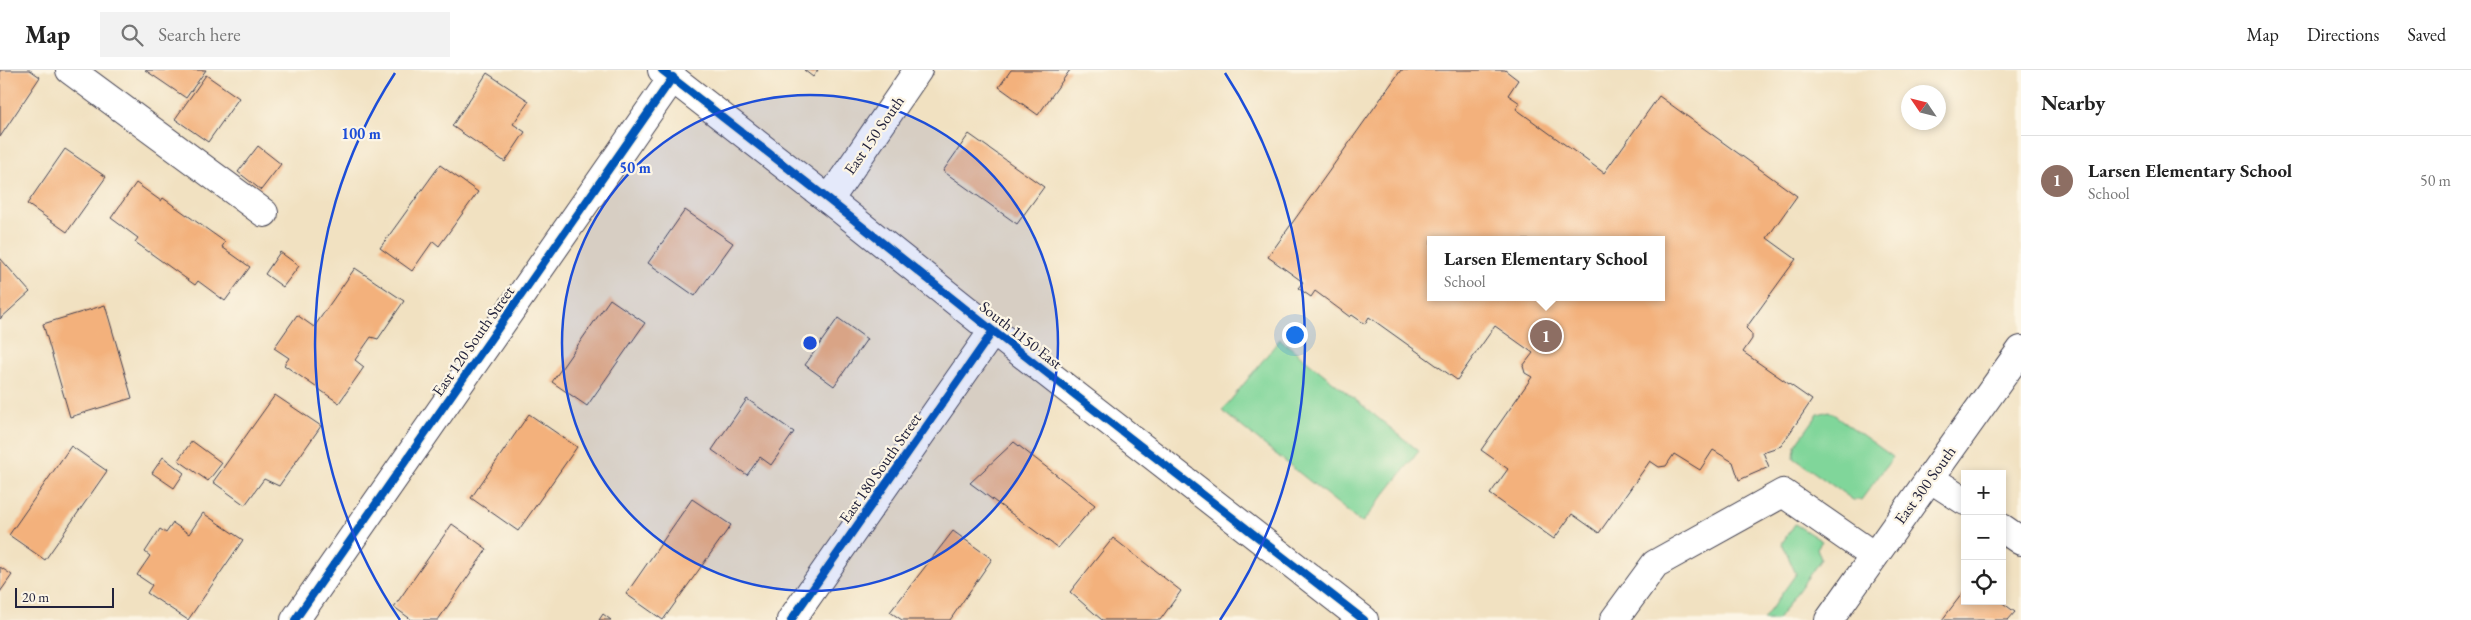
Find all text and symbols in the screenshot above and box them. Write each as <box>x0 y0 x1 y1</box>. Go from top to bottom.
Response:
search box <box>100 12 450 57</box>
text: Map <box>25 19 70 50</box>
icon: search <box>118 21 146 49</box>
text: Search here <box>158 22 241 47</box>
text: Map <box>2247 23 2279 46</box>
text: Directions <box>2307 23 2379 46</box>
text: Saved <box>2407 23 2446 46</box>
north arrow <box>1901 85 1946 130</box>
text: Nearby <box>2041 89 2105 116</box>
street label: East 150 South <box>839 91 909 179</box>
text: 100 m <box>341 124 381 143</box>
text: 50 m <box>619 158 651 177</box>
text: Larsen Elementary School <box>2088 158 2292 183</box>
text: 1 <box>2053 170 2061 191</box>
text: 50 m <box>2420 170 2451 191</box>
text: School <box>2088 183 2130 204</box>
popup <box>1427 236 1665 301</box>
text: Larsen Elementary School <box>1444 246 1648 271</box>
text: School <box>1444 271 1486 292</box>
street label: East 120 South Street <box>427 282 519 400</box>
street label: South 1150 East <box>975 296 1067 374</box>
pin: 1 <box>1530 317 1562 355</box>
your location <box>1282 322 1308 348</box>
centre of rings <box>801 334 819 352</box>
street label: East 180 South Street <box>834 409 926 527</box>
street label: East 300 South <box>1890 442 1960 528</box>
map controls <box>1961 470 2006 605</box>
button: + <box>1961 470 2006 515</box>
button: − <box>1961 515 2006 560</box>
button: locate <box>1961 560 2006 605</box>
scale bar <box>15 585 114 608</box>
text: 20 m <box>22 588 49 606</box>

